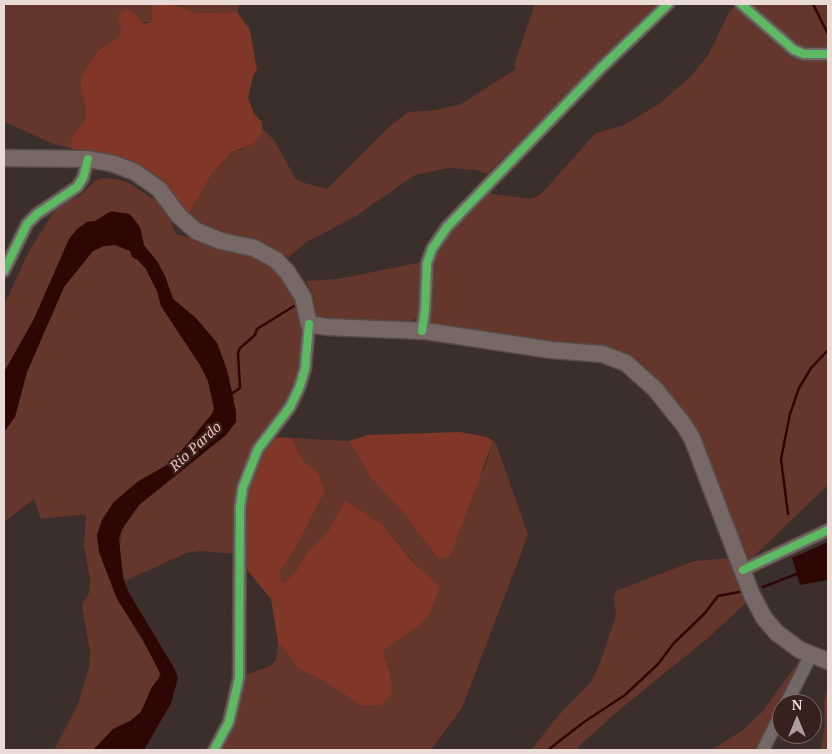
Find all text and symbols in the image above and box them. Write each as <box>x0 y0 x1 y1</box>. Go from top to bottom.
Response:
water label: Rio Pardo <box>167 419 225 475</box>
north arrow <box>772 694 822 744</box>
text: N <box>791 695 803 714</box>

